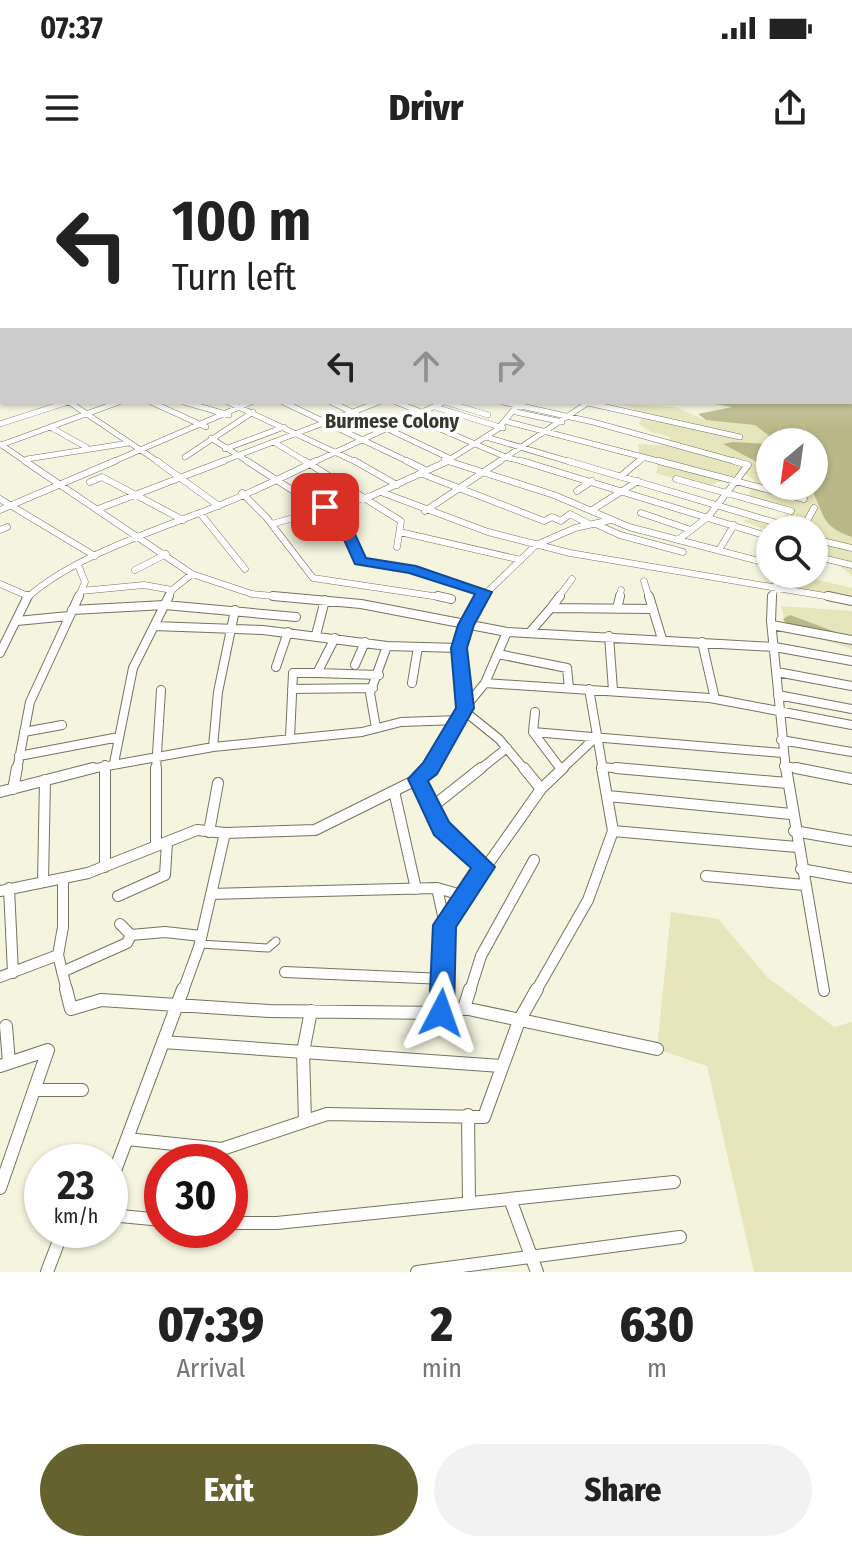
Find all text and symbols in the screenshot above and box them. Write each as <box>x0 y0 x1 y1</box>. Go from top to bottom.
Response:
text: 07:37 <box>40 10 103 46</box>
icon: menu <box>40 86 84 130</box>
text: Drivr <box>389 86 463 130</box>
icon: share <box>768 86 812 130</box>
text: 100 m <box>172 188 311 255</box>
icon: left <box>40 192 144 296</box>
text: Turn left <box>172 256 296 300</box>
icon: left <box>320 344 364 388</box>
icon: ahead <box>404 344 448 388</box>
icon: right <box>488 344 532 388</box>
district label: Burmese Colony <box>325 409 459 433</box>
north arrow <box>756 428 828 500</box>
map controls <box>756 428 828 588</box>
pin <box>291 473 359 541</box>
icon: arrive <box>303 485 347 529</box>
button: search <box>756 516 828 588</box>
position arrow <box>399 971 483 1055</box>
speed limit sign: 30 <box>144 1144 248 1248</box>
text: 23 <box>57 1162 95 1210</box>
text: km/h <box>54 1204 98 1228</box>
text: 07:39 <box>158 1296 264 1354</box>
text: 2 <box>431 1296 453 1354</box>
text: 630 <box>620 1296 694 1354</box>
text: Arrival <box>176 1353 245 1384</box>
text: min <box>422 1353 462 1384</box>
text: m <box>647 1353 667 1384</box>
button: Exit <box>40 1444 418 1536</box>
button: Share <box>434 1444 812 1536</box>

